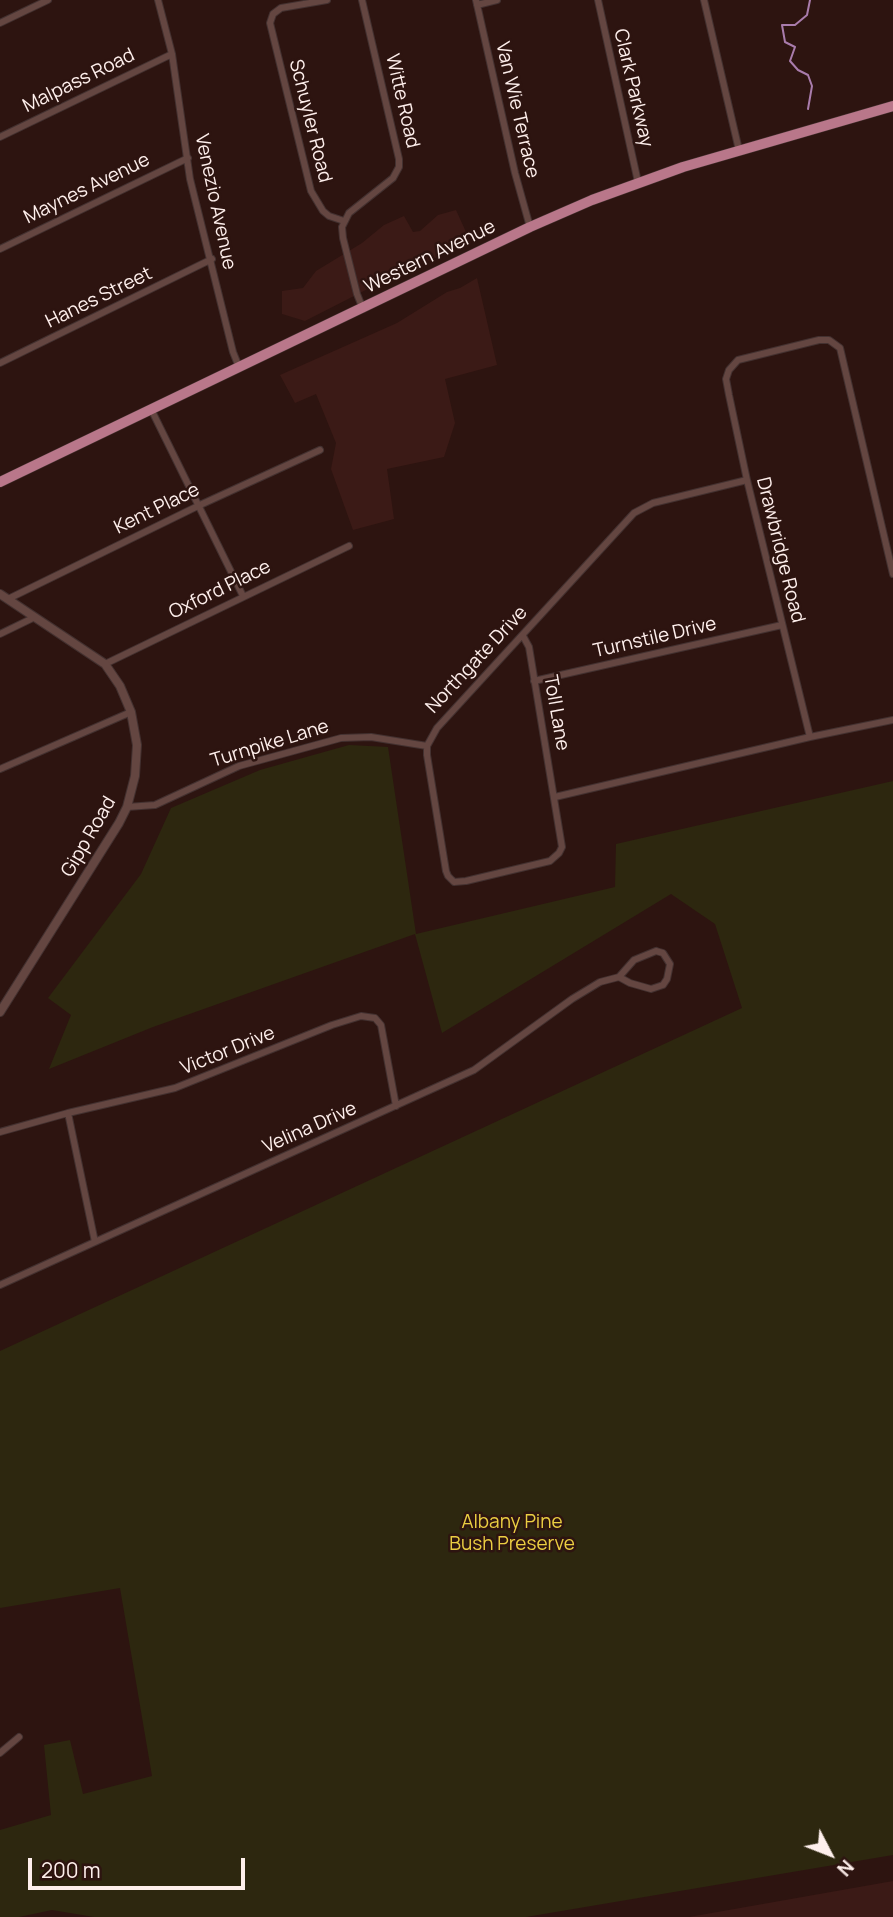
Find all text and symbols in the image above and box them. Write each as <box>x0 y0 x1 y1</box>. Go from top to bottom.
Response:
street label: Clark Parkway <box>608 27 658 149</box>
street label: Van Wie Terrace <box>490 40 544 180</box>
street label: Malpass Road <box>19 44 139 118</box>
street label: Witte Road <box>380 52 424 150</box>
street label: Schuyler Road <box>284 57 336 185</box>
street label: Venezio Avenue <box>189 132 241 272</box>
street label: Maynes Avenue <box>20 149 154 229</box>
street label: Western Avenue <box>361 215 499 299</box>
street label: Hanes Street <box>42 262 156 334</box>
street label: Drawbridge Road <box>751 475 809 625</box>
street label: Kent Place <box>111 479 203 539</box>
street label: Oxford Place <box>165 556 275 624</box>
street label: Northgate Drive <box>421 602 533 718</box>
street label: Turnstile Drive <box>591 613 719 663</box>
street label: Toll Lane <box>538 673 574 753</box>
street label: Turnpike Lane <box>208 715 332 773</box>
street label: Gipp Road <box>57 793 121 881</box>
street label: Victor Drive <box>178 1022 278 1080</box>
street label: Velina Drive <box>260 1097 360 1159</box>
park label: Albany Pine Bush Preserve <box>449 1512 575 1556</box>
north arrow <box>795 1819 865 1889</box>
scale bar <box>32 1843 248 1887</box>
text: N <box>831 1854 860 1882</box>
text: 200 m <box>41 1856 101 1884</box>

